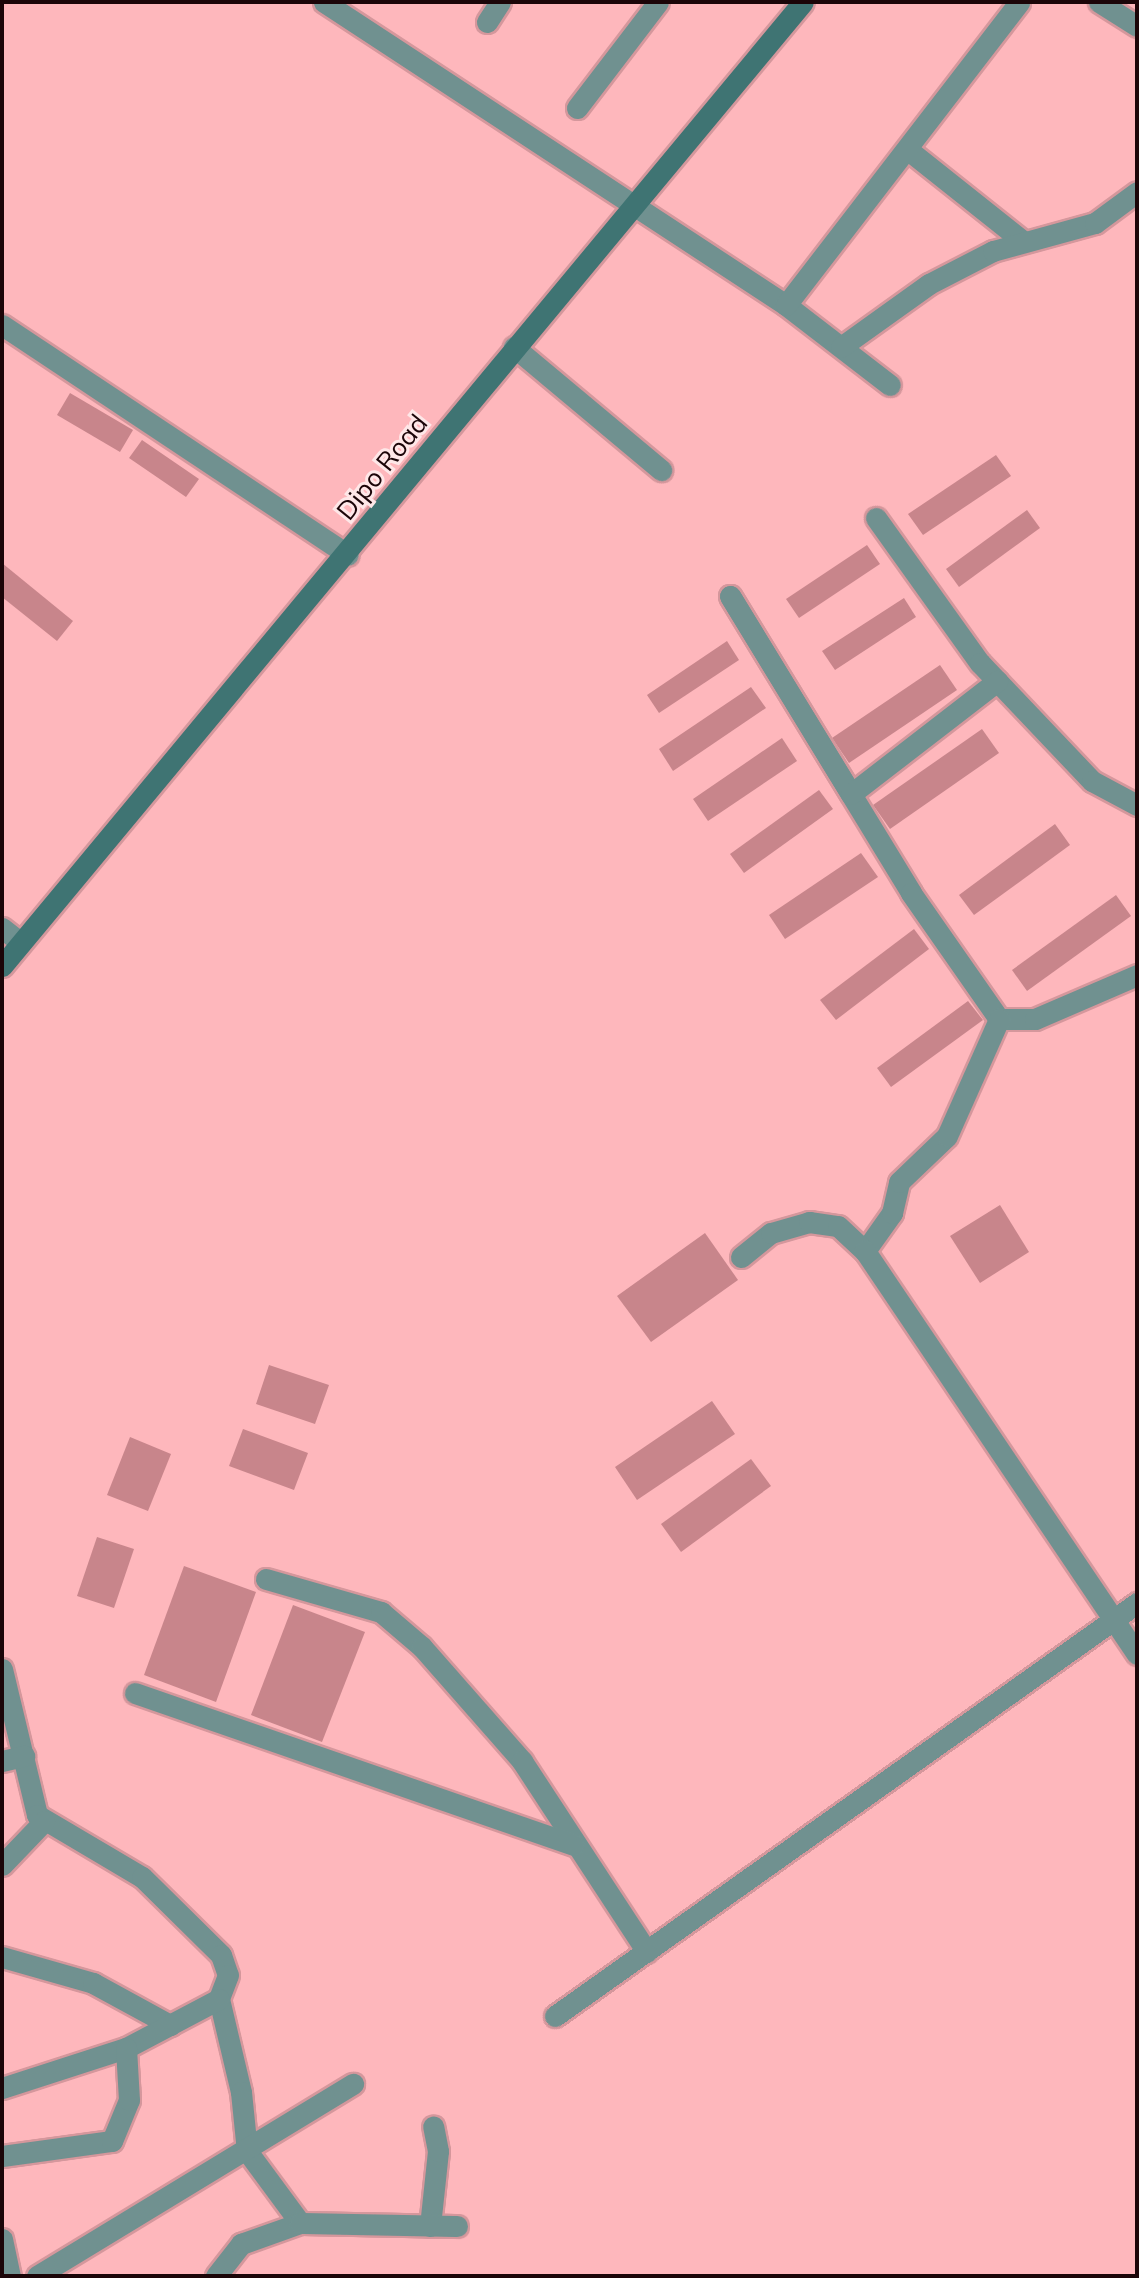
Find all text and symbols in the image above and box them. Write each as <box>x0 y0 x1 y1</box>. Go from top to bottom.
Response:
street label: Dipo Road <box>330 408 434 526</box>

